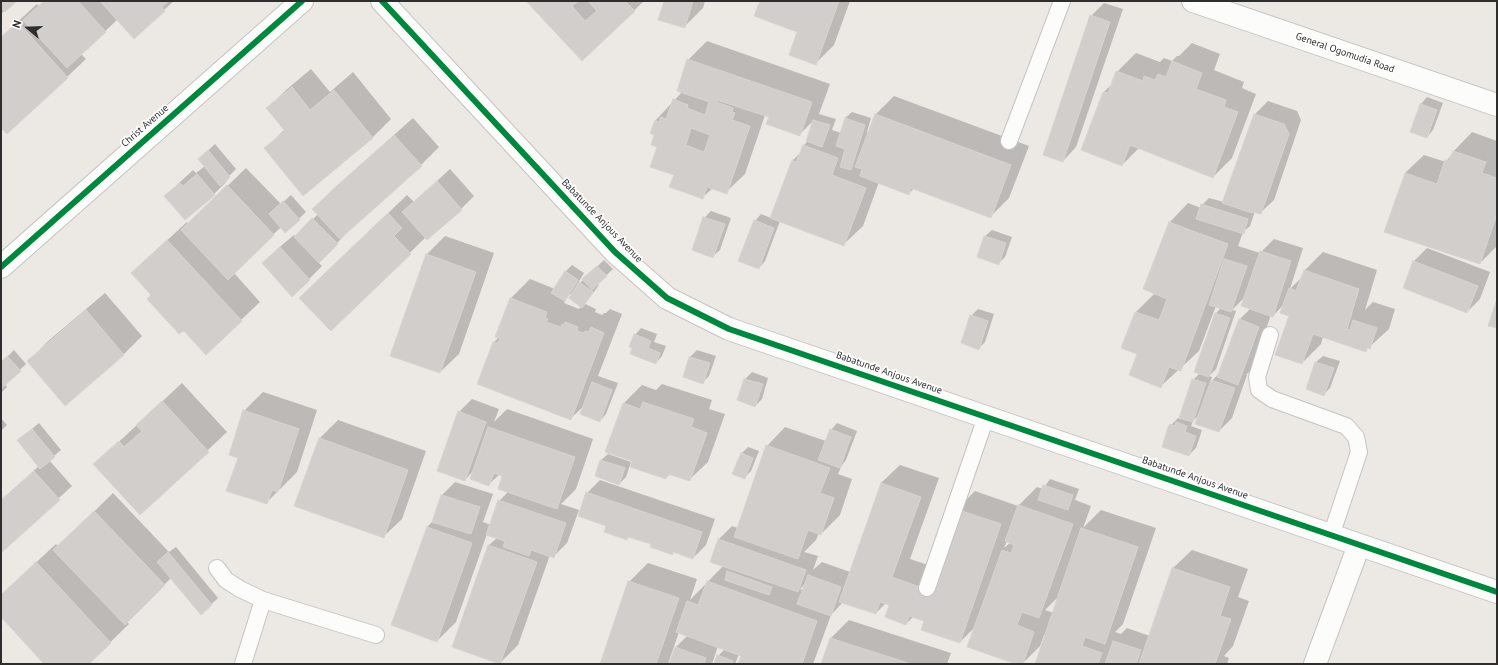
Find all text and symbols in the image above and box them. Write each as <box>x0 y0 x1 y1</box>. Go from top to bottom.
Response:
north arrow <box>8 8 48 48</box>
text: N <box>9 18 24 30</box>
street label: General Ogomudia Road <box>1294 30 1396 76</box>
street label: Christ Avenue <box>119 102 171 150</box>
street label: Babatunde Anjous Avenue <box>559 177 645 265</box>
street label: Babatunde Anjous Avenue <box>834 349 944 397</box>
street label: Babatunde Anjous Avenue <box>1140 454 1250 502</box>

